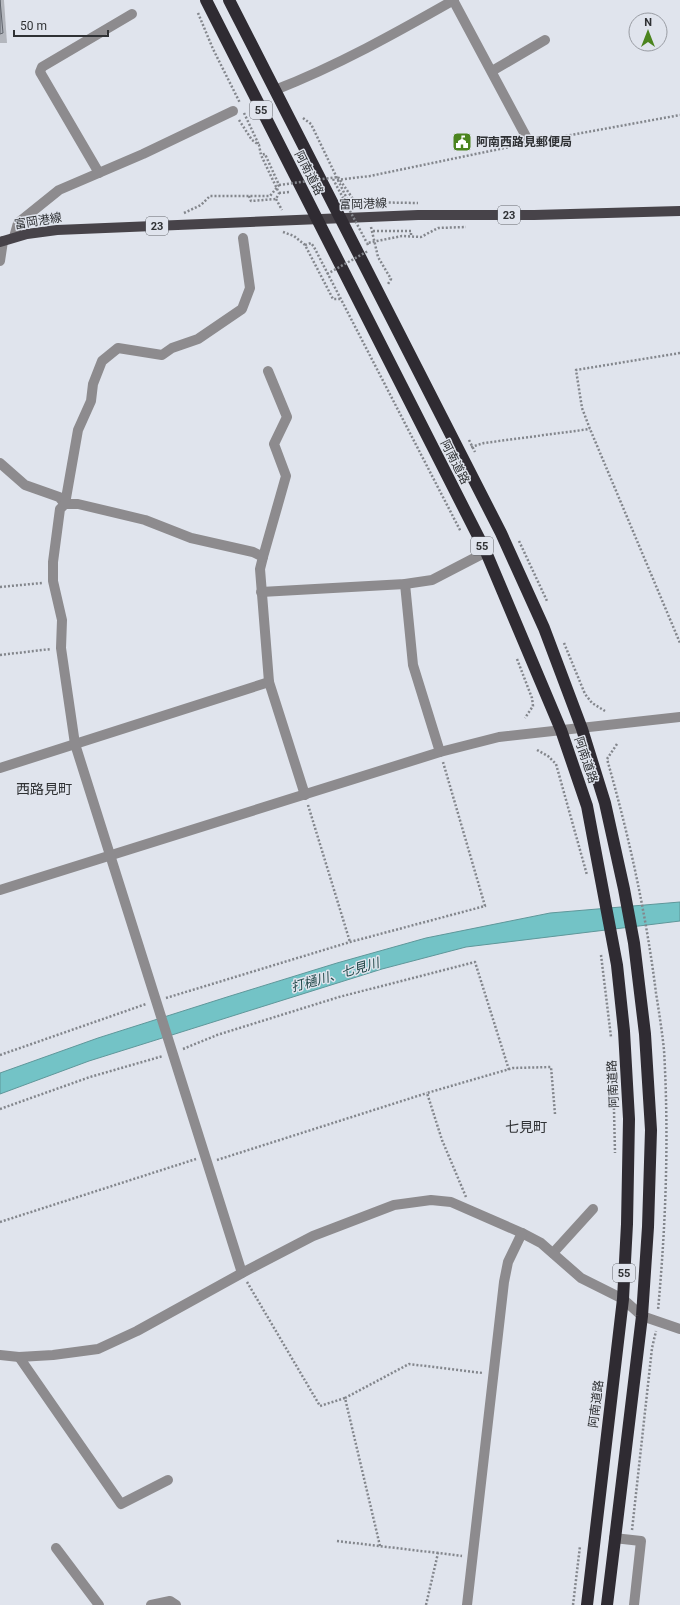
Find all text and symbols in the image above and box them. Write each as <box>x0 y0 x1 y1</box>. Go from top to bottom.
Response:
scale bar <box>14 12 108 38</box>
north arrow <box>628 12 668 52</box>
text: N <box>644 16 652 29</box>
text: 50 m <box>20 19 47 33</box>
road number: 55 <box>250 101 272 119</box>
public building icon: 阿南西路見郵便局 <box>451 131 473 153</box>
place label: 阿南西路見郵便局 <box>476 135 572 149</box>
street label: 阿南道路 <box>292 148 326 198</box>
street label: 富岡港線 <box>339 196 387 212</box>
road number: 23 <box>498 206 520 224</box>
street label: 富岡港線 <box>13 210 63 232</box>
road number: 23 <box>146 217 168 235</box>
street label: 阿南道路 <box>438 437 472 487</box>
road number: 55 <box>471 537 493 555</box>
street label: 阿南道路 <box>572 735 600 785</box>
district label: 西路見町 <box>16 781 72 797</box>
water label: 打樋川、七見川 <box>289 955 383 995</box>
street label: 阿南道路 <box>605 1060 621 1108</box>
district label: 七見町 <box>505 1119 547 1135</box>
road number: 55 <box>613 1264 635 1282</box>
street label: 阿南道路 <box>586 1379 606 1429</box>

